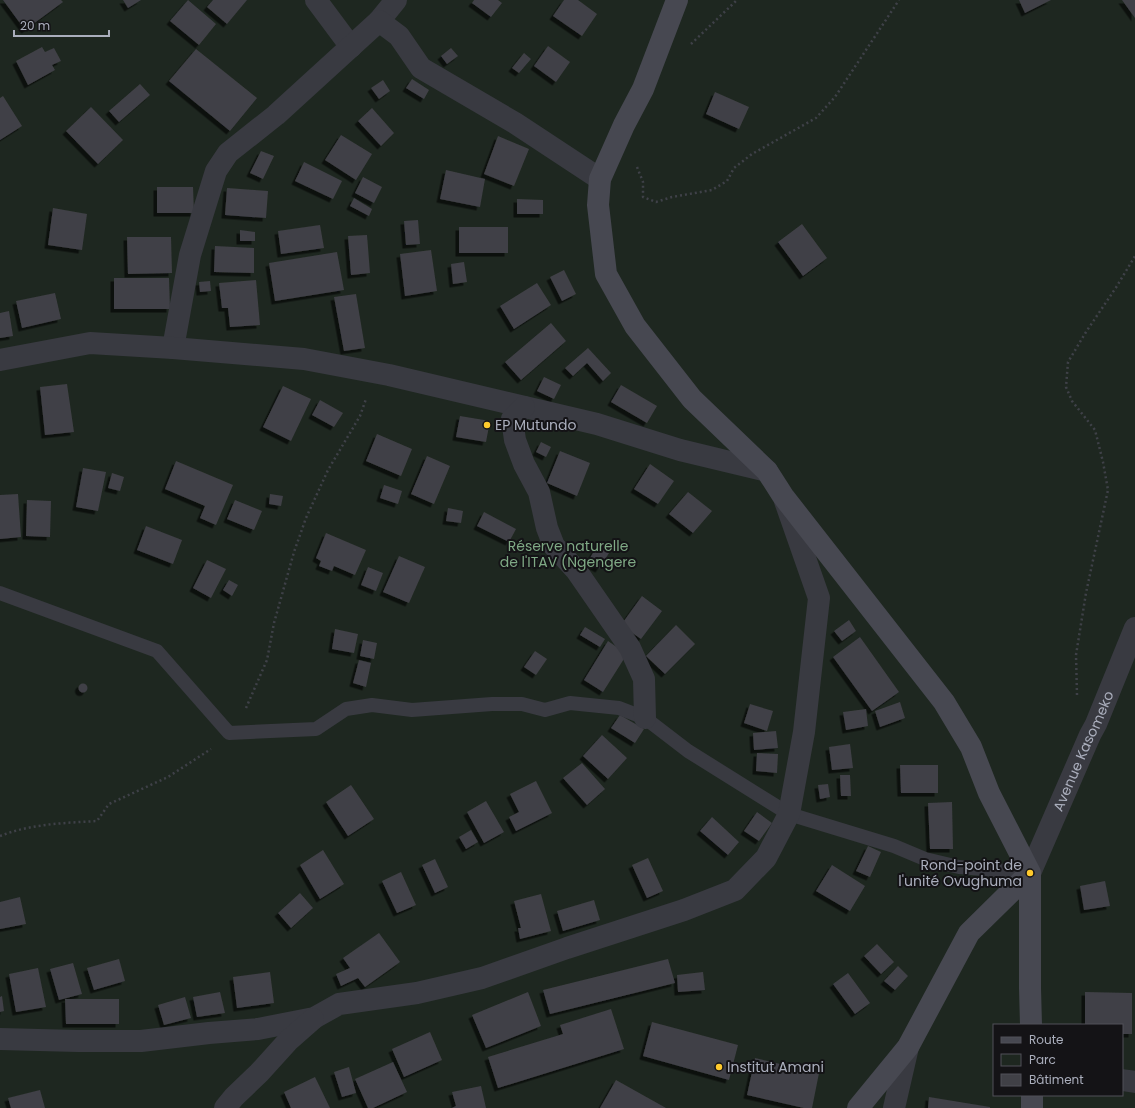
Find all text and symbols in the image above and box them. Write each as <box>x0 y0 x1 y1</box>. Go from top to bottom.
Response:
scale bar <box>14 12 109 38</box>
text: 20 m <box>20 17 50 34</box>
place label: EP Mutundo <box>495 415 577 435</box>
marker: EP Mutundo <box>482 420 492 430</box>
park label: Réserve naturelle de l'ITAV (Ngengere <box>500 536 637 572</box>
street label: Avenue Kasomeko <box>1048 688 1118 815</box>
place label: Rond-point de l'unité Ovughuma <box>898 855 1022 891</box>
marker: Rond-point de l'unité Ovughuma <box>1025 868 1035 878</box>
legend <box>993 1024 1123 1096</box>
text: Route <box>1029 1031 1063 1048</box>
text: Parc <box>1029 1051 1056 1068</box>
place label: Institut Amani <box>727 1057 824 1077</box>
marker: Institut Amani <box>714 1062 724 1072</box>
text: Bâtiment <box>1029 1071 1084 1088</box>

